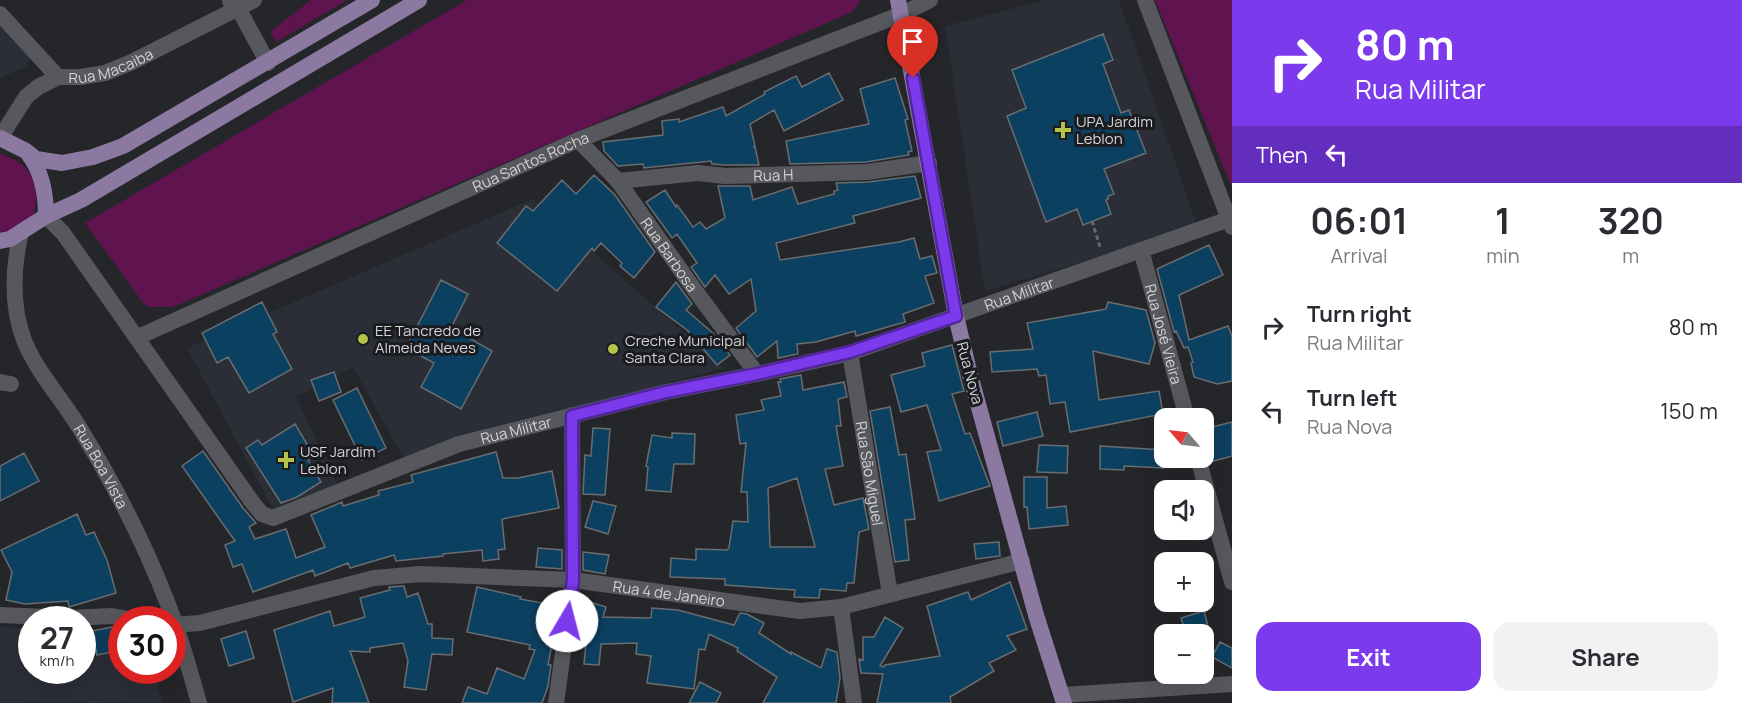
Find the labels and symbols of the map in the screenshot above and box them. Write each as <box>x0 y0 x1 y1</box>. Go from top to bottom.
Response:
pin <box>887 16 938 78</box>
street label: Rua Macaiba <box>68 43 156 88</box>
place label: UPA Jardim Leblon <box>1076 111 1153 149</box>
marker: UPA Jardim Leblon <box>1054 121 1072 139</box>
street label: Rua Santos Rocha <box>469 126 592 197</box>
street label: Rua H <box>753 164 794 186</box>
street label: Rua Barbosa <box>636 213 703 296</box>
street label: Rua Militar <box>981 271 1057 315</box>
street label: Rua José Vieira <box>1140 281 1188 386</box>
place label: EE Tancredo de Almeida Neves <box>375 320 481 358</box>
place label: Creche Municipal Santa Clara <box>625 330 745 368</box>
marker: EE Tancredo de Almeida Neves <box>356 332 370 346</box>
street label: Rua Nova <box>952 339 988 407</box>
marker: Creche Municipal Santa Clara <box>606 342 620 356</box>
north arrow <box>1154 408 1214 468</box>
street label: Rua Militar <box>478 411 554 449</box>
street label: Rua Boa Vista <box>69 420 134 512</box>
street label: Rua São Miguel <box>851 420 889 527</box>
place label: USF Jardim Leblon <box>300 441 376 479</box>
marker: USF Jardim Leblon <box>277 451 295 469</box>
street label: Rua 4 de Janeiro <box>612 575 726 611</box>
position arrow <box>535 589 599 653</box>
speed limit sign: 30 <box>108 606 186 684</box>

